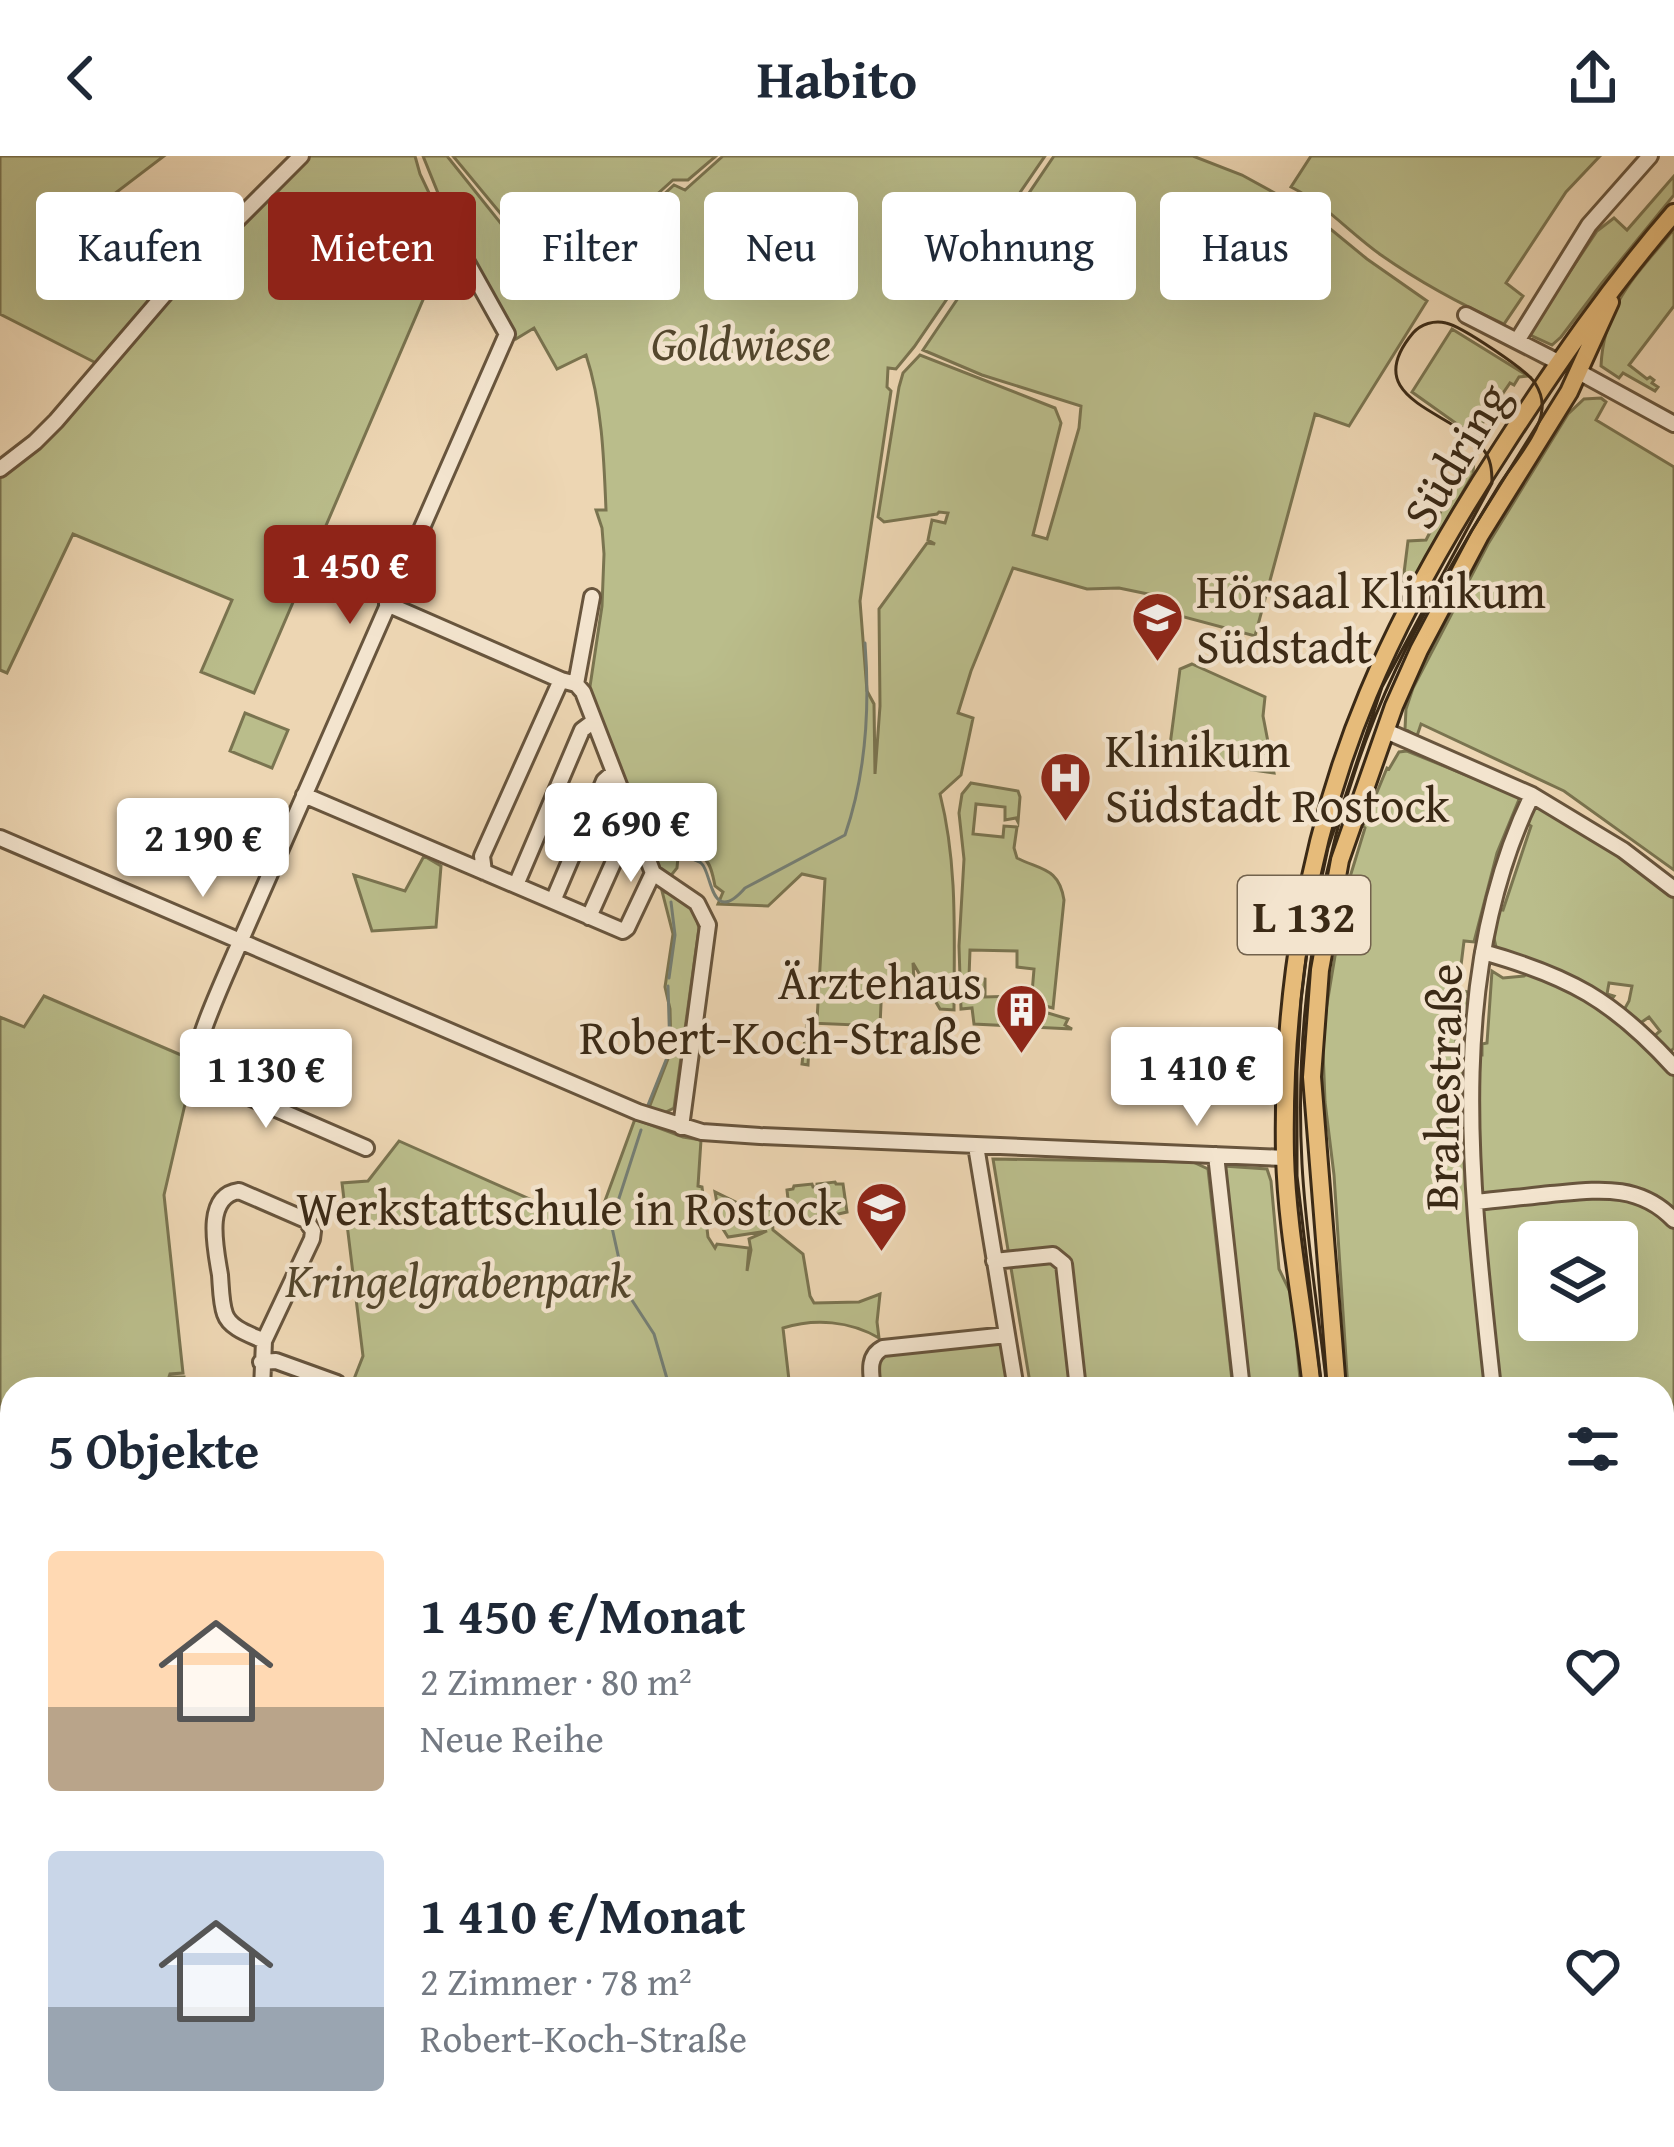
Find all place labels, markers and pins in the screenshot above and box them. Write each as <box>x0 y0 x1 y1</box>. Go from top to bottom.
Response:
pin: 1 450 € <box>239 525 461 627</box>
place label: Hörsaal Klinikum Südstadt <box>1196 555 1546 681</box>
school or university icon: Hörsaal Klinikum Südstadt <box>1129 590 1185 664</box>
place label: Klinikum Südstadt Rostock <box>1105 714 1450 840</box>
hospital icon: Klinikum Südstadt Rostock <box>1038 749 1094 823</box>
pin: 2 690 € <box>520 783 742 885</box>
pin: 2 190 € <box>92 798 314 900</box>
place label: Ärztehaus Robert-Koch-Straße <box>579 946 982 1072</box>
building icon: Ärztehaus Robert-Koch-Straße <box>993 981 1049 1055</box>
pin: 1 410 € <box>1086 1027 1308 1129</box>
pin: 1 130 € <box>155 1029 377 1131</box>
place label: Werkstattschule in Rostock <box>296 1172 843 1243</box>
school or university icon: Werkstattschule in Rostock <box>853 1179 909 1253</box>

